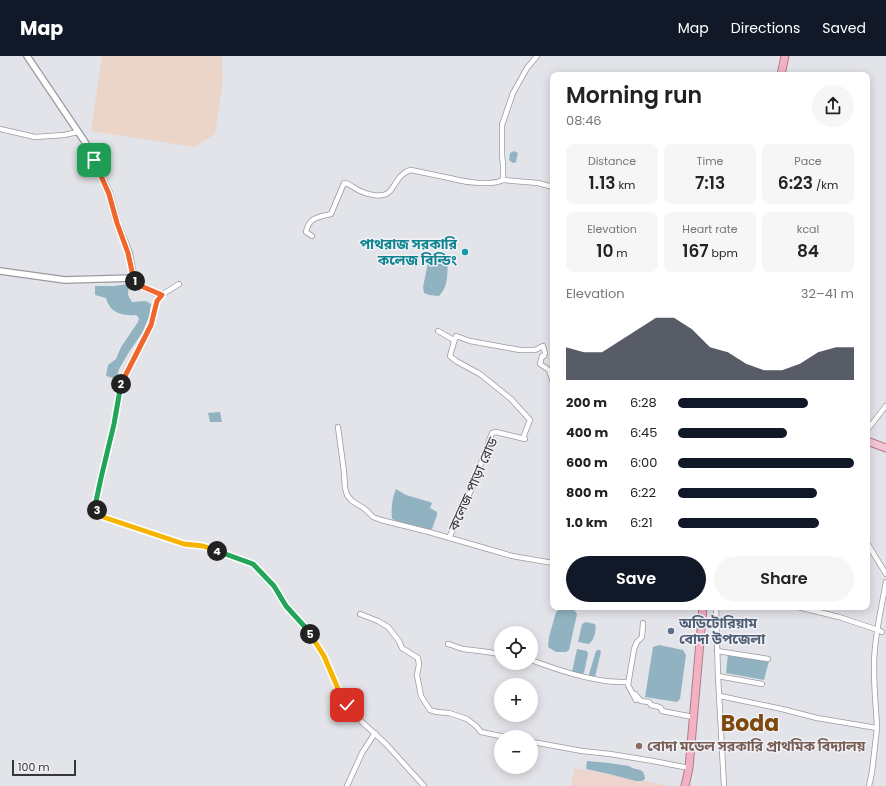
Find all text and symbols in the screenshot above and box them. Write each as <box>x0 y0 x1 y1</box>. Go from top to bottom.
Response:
text: Map <box>20 15 63 42</box>
text: Map <box>678 18 709 38</box>
text: Directions <box>731 18 800 38</box>
text: Saved <box>822 18 866 38</box>
text: Morning run <box>566 80 702 111</box>
button: share <box>812 85 854 127</box>
text: 08:46 <box>566 111 602 130</box>
pin <box>77 143 111 177</box>
icon: arrive <box>83 149 105 171</box>
text: Distance <box>588 153 636 169</box>
text: Time <box>697 153 723 169</box>
text: Pace <box>794 153 822 169</box>
text: 1.13 <box>589 171 615 195</box>
text: 7:13 <box>695 171 725 195</box>
text: 6:23 <box>778 171 813 195</box>
text: km <box>615 177 635 193</box>
text: /km <box>813 177 838 193</box>
text: Elevation <box>587 221 637 237</box>
text: Heart rate <box>682 221 738 237</box>
text: kcal <box>797 221 819 237</box>
place label: পাথরাজ সরকারি কলেজ বিল্ডিং <box>360 234 458 270</box>
text: 10 <box>596 239 613 263</box>
text: 167 <box>682 239 709 263</box>
text: 84 <box>797 239 819 263</box>
text: m <box>613 245 628 261</box>
text: bpm <box>709 245 738 261</box>
marker: পাথরাজ সরকারি কলেজ বিল্ডিং <box>460 247 470 257</box>
pin: 1 <box>125 271 145 291</box>
text: 1 <box>133 273 137 289</box>
text: Elevation <box>566 284 625 303</box>
text: 32–41 m <box>801 284 854 303</box>
pin: 2 <box>111 374 131 394</box>
text: 2 <box>118 376 124 392</box>
text: 200 m <box>566 393 607 412</box>
text: 6:28 <box>630 393 657 412</box>
text: 400 m <box>566 423 608 442</box>
text: 6:45 <box>630 423 657 442</box>
street label: কলেজ পাড়া রোড <box>443 433 503 535</box>
text: 600 m <box>566 453 608 472</box>
text: 6:00 <box>630 453 657 472</box>
text: 800 m <box>566 483 608 502</box>
text: 6:22 <box>630 483 656 502</box>
pin: 3 <box>87 500 107 520</box>
text: 3 <box>94 502 100 518</box>
text: 1.0 km <box>566 513 608 532</box>
text: 6:21 <box>630 513 653 532</box>
pin: 4 <box>207 541 227 561</box>
text: 4 <box>213 543 221 559</box>
button: Save <box>566 556 706 602</box>
button: Share <box>714 556 854 602</box>
place label: অডিটোরিয়াম বোদা উপজেলা <box>678 613 766 649</box>
pin: 5 <box>300 624 320 644</box>
text: 5 <box>306 626 314 642</box>
map controls <box>494 626 538 774</box>
button: locate <box>494 626 538 670</box>
marker: অডিটোরিয়াম বোদা উপজেলা <box>666 626 676 636</box>
button: + <box>494 678 538 722</box>
pin <box>330 688 364 722</box>
icon: check <box>336 694 358 716</box>
district label: Boda <box>721 708 779 739</box>
button: − <box>494 730 538 774</box>
place label: বোদা মডেল সরকারি প্রাথমিক বিদ্যালয় <box>647 736 866 756</box>
marker: বোদা মডেল সরকারি প্রাথমিক বিদ্যালয় <box>634 741 644 751</box>
scale bar <box>12 758 76 777</box>
text: 100 m <box>18 759 50 775</box>

